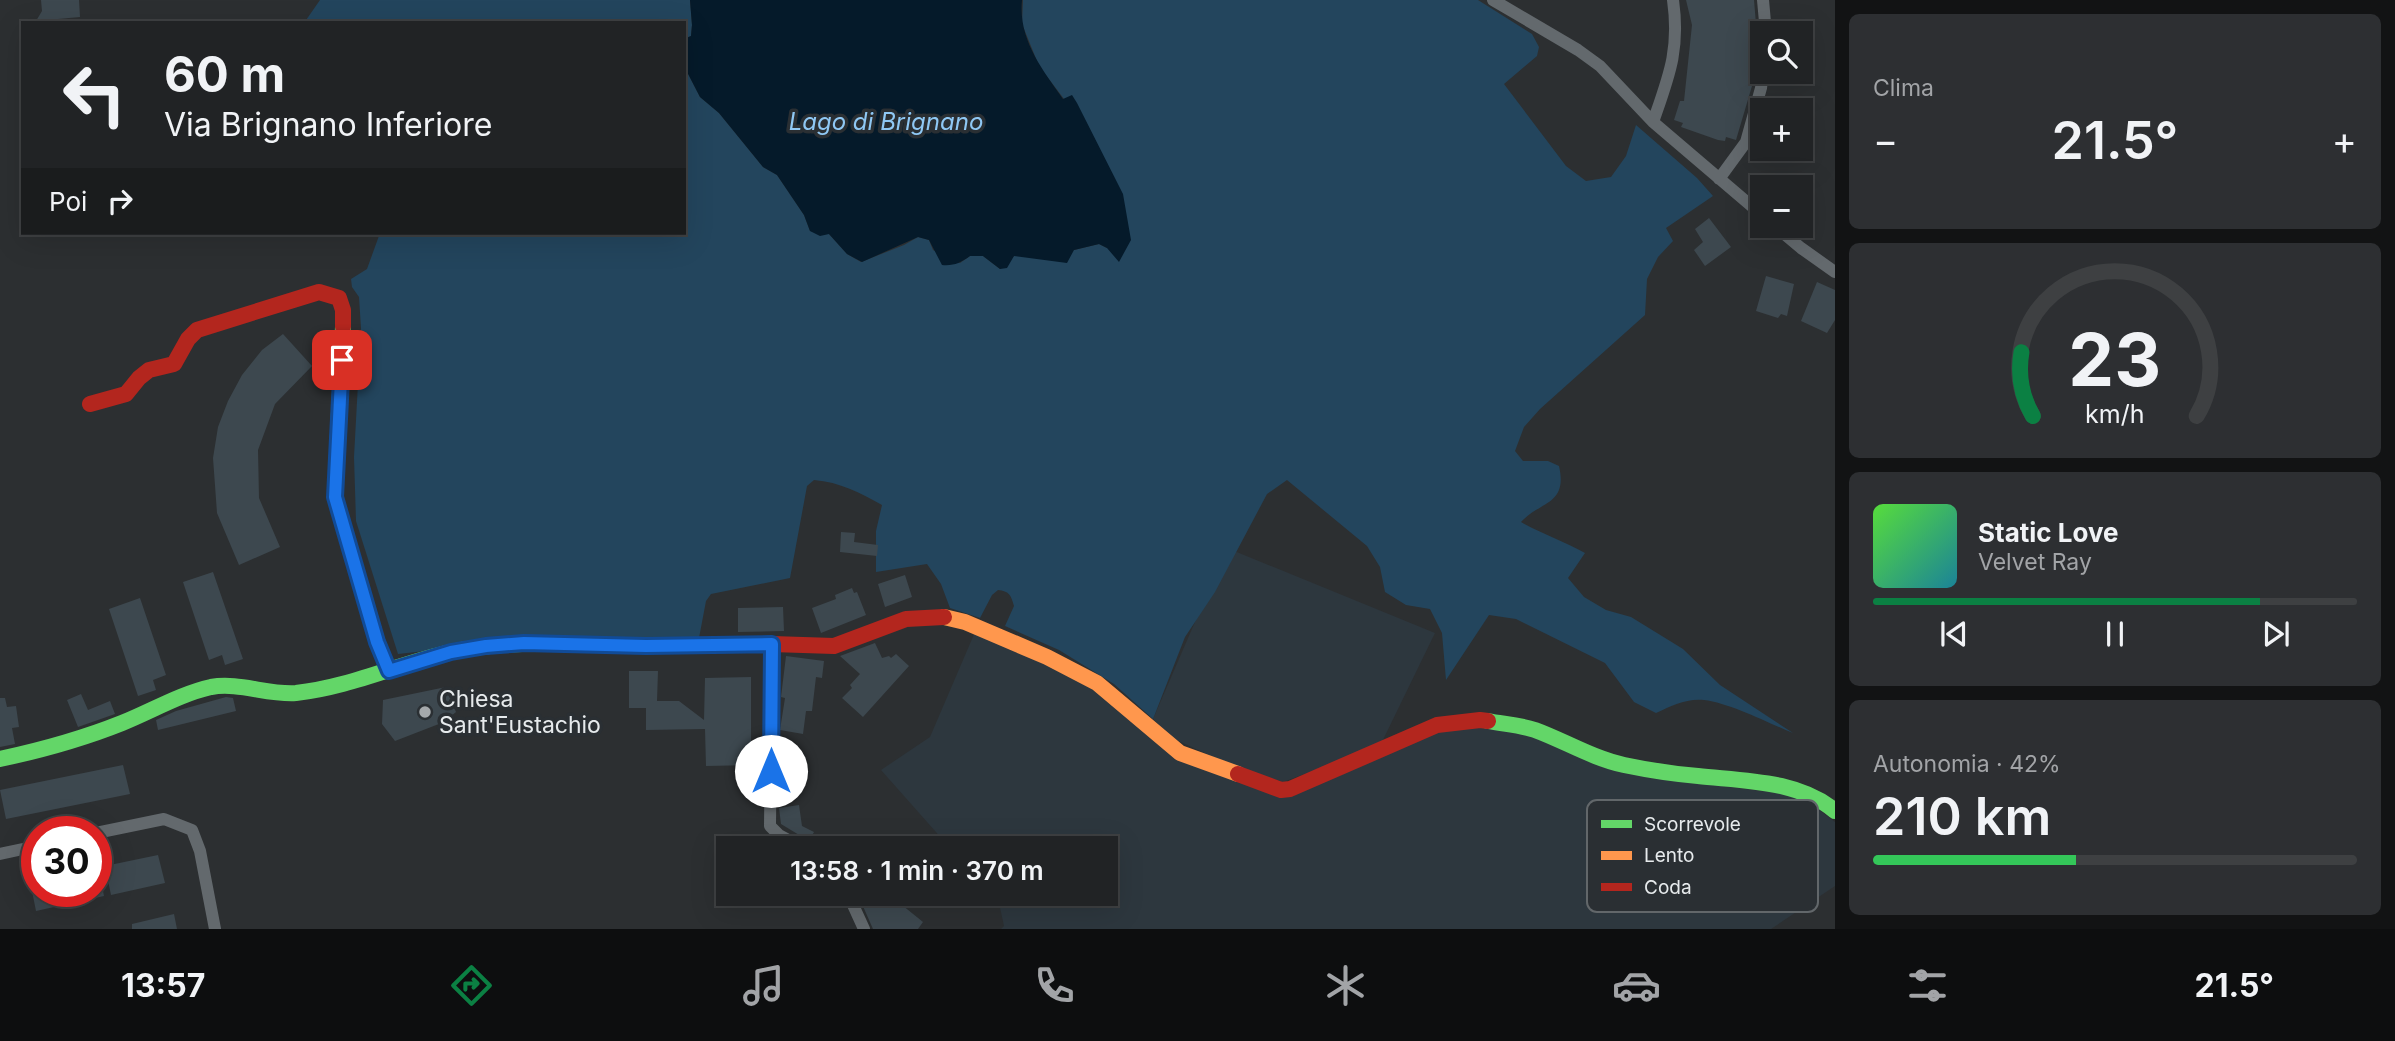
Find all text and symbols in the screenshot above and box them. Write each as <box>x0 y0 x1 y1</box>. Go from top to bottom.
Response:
map controls <box>1750 21 1813 238</box>
button: search <box>1750 21 1813 84</box>
text: 60 m <box>164 45 285 104</box>
icon: left <box>49 49 140 140</box>
text: Clima <box>1873 74 1934 102</box>
button: + <box>1750 98 1813 161</box>
text: Via Brignano Inferiore <box>164 105 492 144</box>
water label: Lago di Brignano <box>789 107 983 136</box>
text: 21.5° <box>2052 109 2178 172</box>
text: − <box>1873 117 1898 163</box>
text: + <box>2332 117 2357 163</box>
button: − <box>1750 175 1813 238</box>
icon: right <box>101 182 139 220</box>
text: Poi <box>49 186 87 217</box>
text: 23 <box>2069 316 2161 405</box>
pin <box>312 330 372 390</box>
icon: arrive <box>323 341 361 379</box>
text: km/h <box>2085 399 2145 429</box>
text: Static Love <box>1978 517 2119 548</box>
text: Velvet Ray <box>1978 548 2092 576</box>
icon: previous <box>1935 615 1973 653</box>
icon: pause <box>2096 615 2134 653</box>
icon: next <box>2257 615 2295 653</box>
place label: Chiesa Sant'Eustachio <box>439 685 601 739</box>
marker: Chiesa Sant'Eustachio <box>417 704 433 720</box>
position arrow <box>734 734 808 808</box>
text: Autonomia · 42% <box>1873 750 2061 778</box>
text: 210 km <box>1873 785 2051 848</box>
legend <box>1587 800 1818 912</box>
text: Scorrevole <box>1644 813 1741 836</box>
speed limit sign: 30 <box>21 816 112 907</box>
text: Lento <box>1644 844 1694 867</box>
text: 13:58 · 1 min · 370 m <box>790 855 1044 886</box>
text: Coda <box>1644 876 1692 899</box>
icon: directions <box>447 961 496 1010</box>
icon: music <box>739 961 788 1010</box>
icon: phone <box>1030 961 1079 1010</box>
icon: climate <box>1321 961 1370 1010</box>
icon: car <box>1612 961 1661 1010</box>
icon: filters <box>1903 961 1952 1010</box>
text: 13:57 <box>121 966 205 1005</box>
text: 21.5° <box>2194 966 2274 1005</box>

